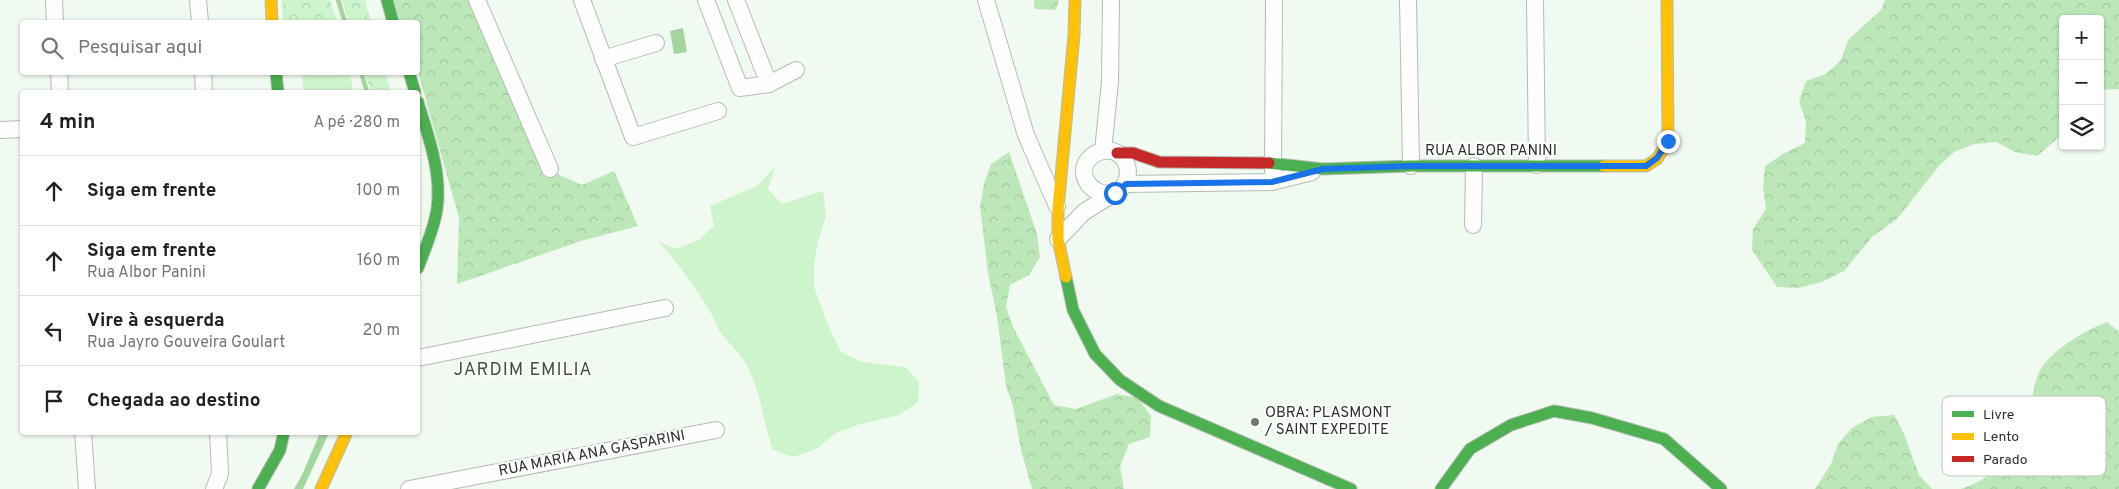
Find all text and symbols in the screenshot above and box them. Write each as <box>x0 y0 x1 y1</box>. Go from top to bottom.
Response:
map controls <box>2059 15 2104 150</box>
button: + <box>2059 15 2104 60</box>
search box <box>20 20 420 75</box>
icon: search <box>38 34 66 62</box>
text: Pesquisar aqui <box>78 36 202 60</box>
button: − <box>2059 60 2104 105</box>
button: layers <box>2059 105 2104 150</box>
text: 4 min <box>40 109 96 136</box>
text: A pé · 280 m <box>314 113 400 133</box>
route end <box>1657 130 1680 153</box>
street label: RUA ALBOR PANINI <box>1425 142 1557 161</box>
icon: ahead <box>40 177 68 205</box>
text: Siga em frente <box>87 179 216 203</box>
text: 100 m <box>356 181 400 201</box>
route start <box>1104 182 1127 205</box>
text: Siga em frente <box>87 239 216 263</box>
icon: ahead <box>40 247 68 275</box>
text: 160 m <box>357 251 400 271</box>
text: Rua Albor Panini <box>87 263 206 283</box>
text: Vire à esquerda <box>87 309 225 333</box>
icon: left <box>40 317 68 345</box>
text: 20 m <box>363 321 400 341</box>
text: Rua Jayro Gouveira Goulart <box>87 333 285 353</box>
district label: JARDIM EMILIA <box>453 359 593 382</box>
icon: arrive <box>40 387 68 415</box>
text: Chegada ao destino <box>87 389 261 413</box>
legend <box>1942 396 2106 476</box>
place label: OBRA: PLASMONT / SAINT EXPEDITE <box>1264 404 1392 440</box>
text: Livre <box>1983 407 2014 424</box>
marker: OBRA: PLASMONT / SAINT EXPEDITE <box>1249 416 1261 428</box>
street label: RUA MARIA ANA GASPARINI <box>497 427 687 481</box>
text: Lento <box>1983 429 2019 446</box>
text: Parado <box>1983 452 2028 469</box>

